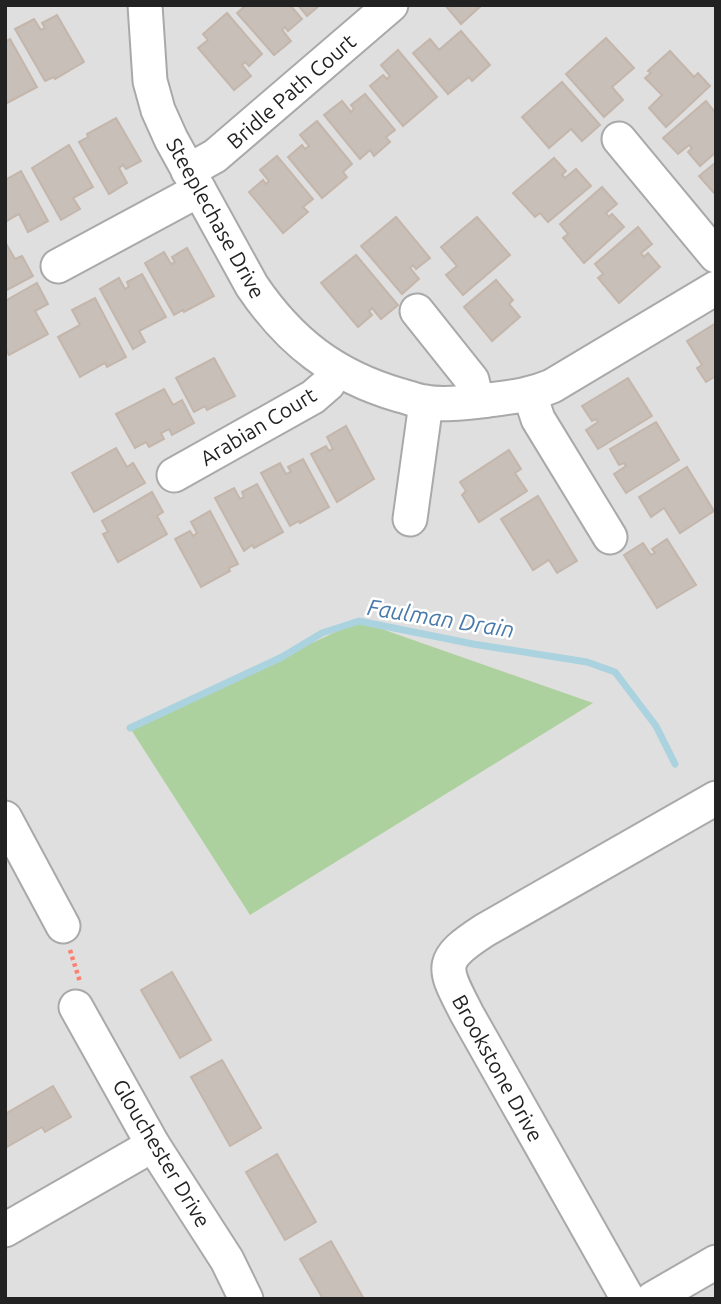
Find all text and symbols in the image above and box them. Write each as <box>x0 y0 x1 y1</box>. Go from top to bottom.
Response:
street label: Bridle Path Court <box>222 29 360 153</box>
street label: Steeplechase Drive <box>162 134 270 302</box>
street label: Arabian Court <box>196 382 320 470</box>
water label: Faulman Drain <box>366 594 516 642</box>
street label: Brookstone Drive <box>448 990 548 1146</box>
street label: Glouchester Drive <box>108 1075 216 1231</box>

